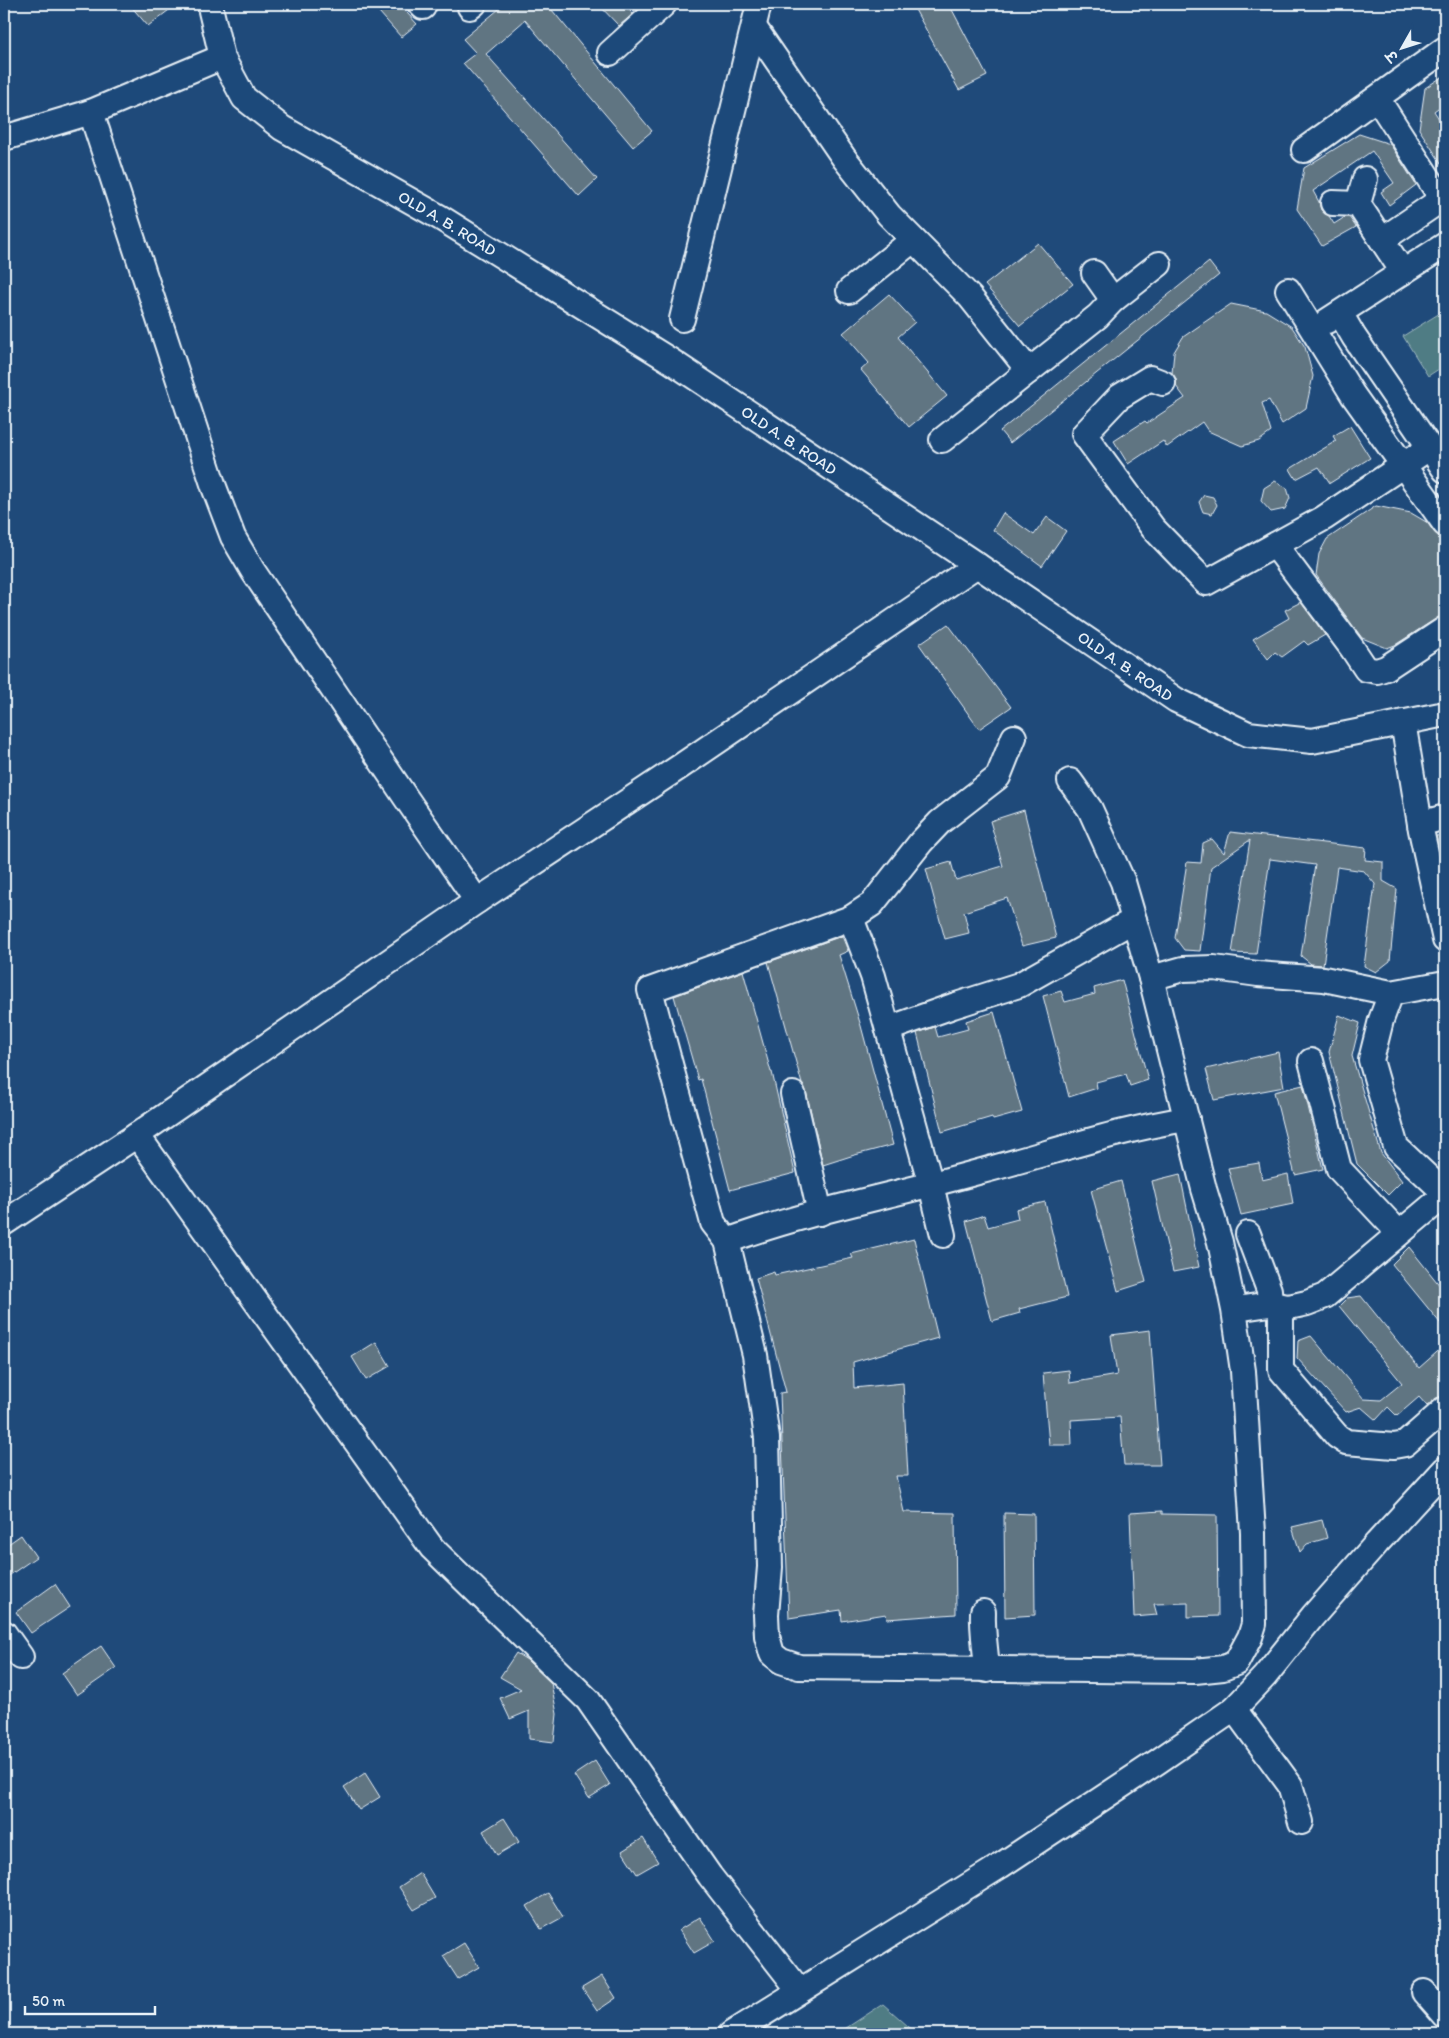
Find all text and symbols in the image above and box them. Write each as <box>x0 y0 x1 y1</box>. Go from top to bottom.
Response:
north arrow <box>1376 22 1426 72</box>
text: उ <box>1382 46 1403 66</box>
street label: OLD A. B. ROAD <box>395 186 500 260</box>
street label: OLD A. B. ROAD <box>738 401 841 479</box>
street label: OLD A. B. ROAD <box>1074 627 1177 705</box>
scale bar <box>25 1983 155 2015</box>
text: 50 m <box>32 1992 65 2010</box>

